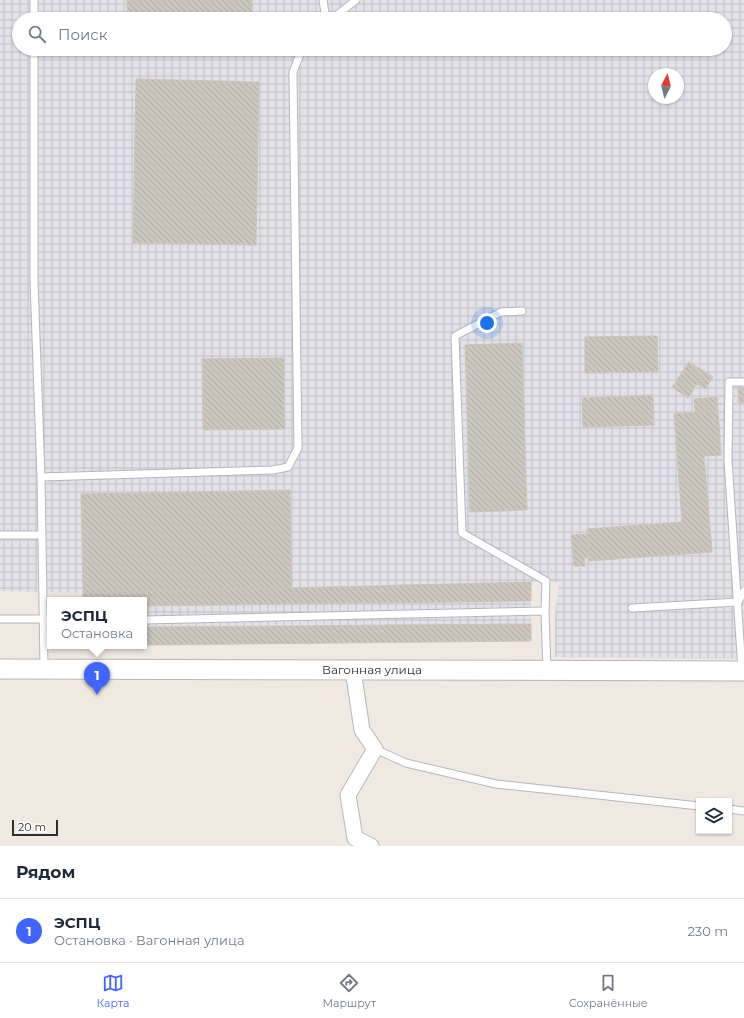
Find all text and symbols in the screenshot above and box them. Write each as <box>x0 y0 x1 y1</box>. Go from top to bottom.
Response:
search box <box>12 12 732 56</box>
icon: search <box>26 23 48 45</box>
text: Поиск <box>58 25 107 44</box>
north arrow <box>648 68 684 104</box>
your location <box>477 313 497 333</box>
popup <box>47 597 147 649</box>
text: ЭСПЦ <box>61 606 107 625</box>
text: Остановка <box>61 625 133 641</box>
pin: 1 <box>84 662 110 695</box>
street label: Вагонная улица <box>322 662 422 677</box>
map controls <box>696 798 732 834</box>
button: layers <box>696 798 732 834</box>
scale bar <box>12 818 58 837</box>
text: 20 m <box>18 820 46 834</box>
text: Рядом <box>16 862 75 882</box>
text: ЭСПЦ <box>54 913 100 932</box>
text: 1 <box>26 923 32 939</box>
text: 230 m <box>687 923 728 939</box>
text: Остановка · Вагонная улица <box>54 932 244 948</box>
tab: Карта <box>96 972 129 1010</box>
tab: Маршрут <box>322 972 376 1010</box>
tab: Сохранённые <box>569 972 648 1010</box>

